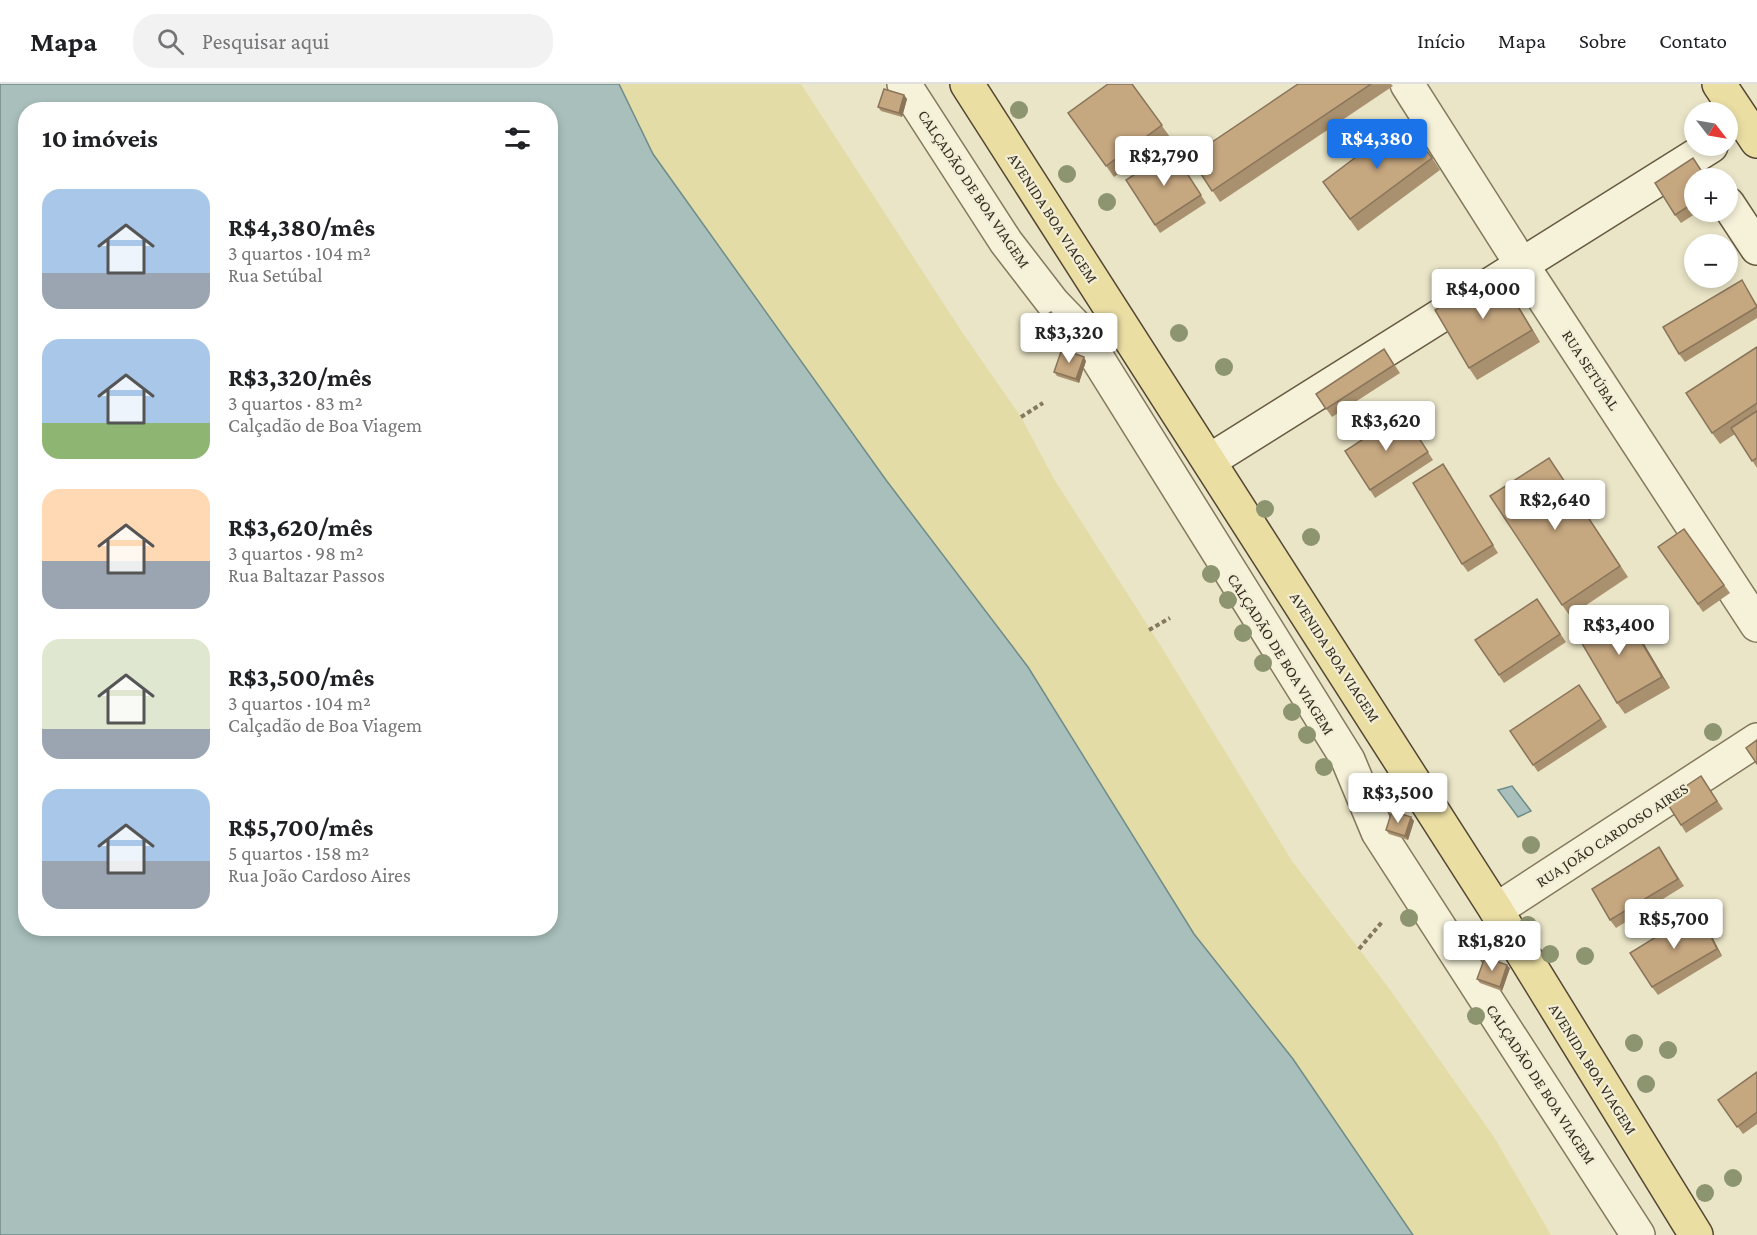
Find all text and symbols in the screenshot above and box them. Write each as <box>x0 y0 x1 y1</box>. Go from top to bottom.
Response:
search box <box>133 14 553 68</box>
icon: search <box>154 25 187 58</box>
text: Mapa <box>30 26 97 57</box>
text: Pesquisar aqui <box>202 29 329 54</box>
text: Início <box>1417 29 1465 53</box>
text: Mapa <box>1498 29 1546 53</box>
text: Sobre <box>1579 29 1626 53</box>
text: Contato <box>1659 29 1727 53</box>
north arrow <box>1684 102 1738 156</box>
map controls <box>1684 102 1738 288</box>
street label: CALÇADÃO DE BOA VIAGEM <box>914 107 1033 272</box>
pin: R$4,380 <box>1322 119 1432 170</box>
icon: filters <box>501 122 534 155</box>
text: 10 imóveis <box>42 124 158 153</box>
text: R$4,380 <box>1341 127 1413 149</box>
pin: R$2,790 <box>1109 136 1219 187</box>
text: R$2,790 <box>1129 144 1199 166</box>
street label: AVENIDA BOA VIAGEM <box>1005 150 1101 286</box>
button: + <box>1684 168 1738 222</box>
icon: home <box>90 213 162 285</box>
text: R$4,380/mês <box>228 213 375 242</box>
button: − <box>1684 234 1738 288</box>
text: 3 quartos · 104 m² <box>228 242 371 264</box>
text: Rua Setúbal <box>228 264 323 286</box>
pin: R$4,000 <box>1428 269 1538 320</box>
text: R$4,000 <box>1446 277 1520 299</box>
pin: R$3,320 <box>1014 313 1124 364</box>
text: R$3,320 <box>1034 321 1104 343</box>
street label: RUA SETÚBAL <box>1559 327 1623 413</box>
icon: home <box>90 363 162 435</box>
text: R$3,320/mês <box>228 363 372 392</box>
text: 3 quartos · 83 m² <box>228 392 363 414</box>
pin: R$3,620 <box>1331 401 1441 452</box>
text: R$3,620 <box>1351 409 1421 431</box>
text: Calçadão de Boa Viagem <box>228 414 422 436</box>
pin: R$2,640 <box>1500 480 1610 531</box>
text: R$2,640 <box>1519 488 1591 510</box>
icon: home <box>90 513 162 585</box>
text: R$3,620/mês <box>228 513 373 542</box>
text: 3 quartos · 98 m² <box>228 542 364 564</box>
text: Rua Baltazar Passos <box>228 564 385 586</box>
street label: CALÇADÃO DE BOA VIAGEM <box>1223 570 1338 738</box>
street label: AVENIDA BOA VIAGEM <box>1287 589 1383 725</box>
pin: R$3,400 <box>1564 605 1674 656</box>
text: R$3,400 <box>1583 613 1655 635</box>
icon: home <box>90 663 162 735</box>
text: R$3,500/mês <box>228 663 374 692</box>
text: 3 quartos · 104 m² <box>228 692 371 714</box>
text: Calçadão de Boa Viagem <box>228 714 422 736</box>
pin: R$3,500 <box>1343 773 1453 824</box>
street label: RUA JOÃO CARDOSO AIRES <box>1533 779 1692 891</box>
text: R$3,500 <box>1362 781 1434 803</box>
icon: home <box>90 813 162 885</box>
text: R$5,700/mês <box>228 813 373 842</box>
text: 5 quartos · 158 m² <box>228 842 369 864</box>
text: Rua João Cardoso Aires <box>228 864 411 886</box>
pin: R$5,700 <box>1619 899 1729 950</box>
text: R$5,700 <box>1639 907 1709 929</box>
pin: R$1,820 <box>1437 921 1547 972</box>
text: R$1,820 <box>1458 929 1526 951</box>
street label: AVENIDA BOA VIAGEM <box>1546 1000 1640 1138</box>
street label: CALÇADÃO DE BOA VIAGEM <box>1482 1001 1599 1168</box>

